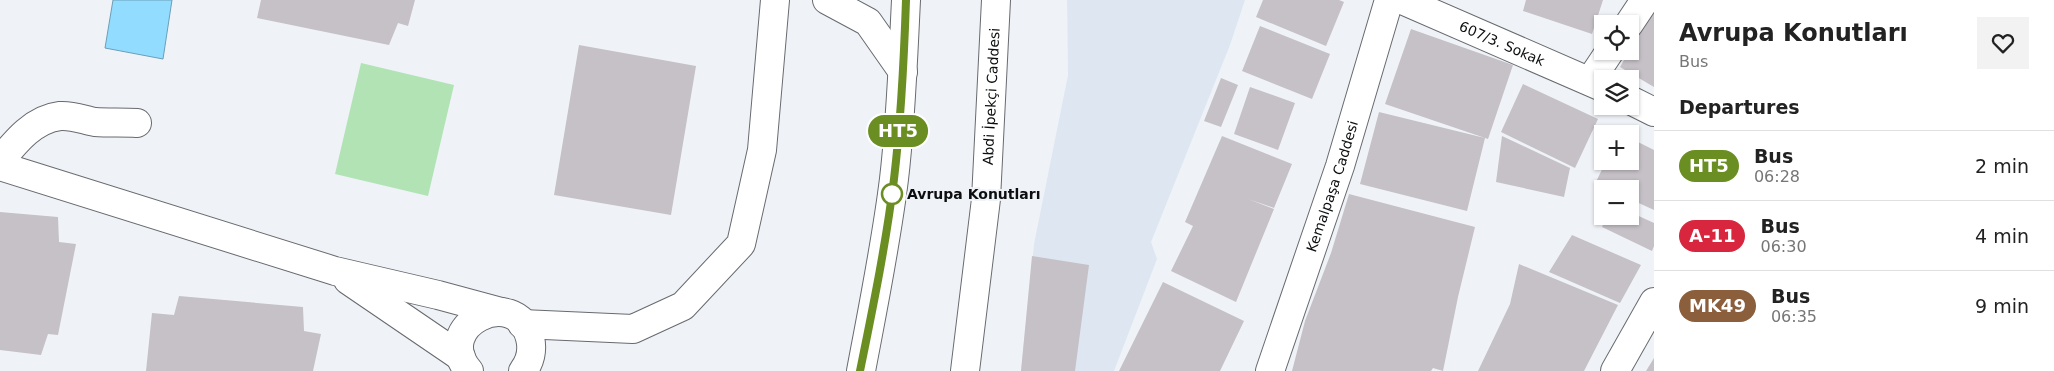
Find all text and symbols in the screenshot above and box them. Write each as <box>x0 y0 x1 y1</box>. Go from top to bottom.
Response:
map controls <box>1594 15 1639 225</box>
button: locate <box>1594 15 1639 60</box>
button: heart <box>1977 17 2029 69</box>
street label: 607/3. Sokak <box>1457 18 1548 69</box>
text: Avrupa Konutları <box>1679 19 1908 47</box>
street label: Abdi İpekçi Caddesi <box>980 27 1003 165</box>
text: Bus <box>1679 52 1708 71</box>
button: layers <box>1594 70 1639 115</box>
text: Departures <box>1679 96 1800 118</box>
line badge: HT5 <box>869 115 927 147</box>
street label: Kemalpaşa Caddesi <box>1303 119 1361 254</box>
text: HT5 <box>878 120 918 141</box>
button: + <box>1594 125 1639 170</box>
text: Bus <box>1754 145 1793 167</box>
text: HT5 <box>1689 155 1729 176</box>
text: 2 min <box>1975 155 2029 177</box>
text: 06:28 <box>1754 167 1800 186</box>
button: − <box>1594 180 1639 225</box>
marker: Avrupa Konutları <box>881 183 903 205</box>
place label: Avrupa Konutları <box>907 186 1040 202</box>
text: Bus <box>1760 215 1800 237</box>
text: A-11 <box>1689 225 1735 246</box>
text: 4 min <box>1975 225 2029 247</box>
text: 06:30 <box>1760 237 1807 256</box>
text: Bus <box>1771 285 1810 307</box>
text: MK49 <box>1689 295 1746 316</box>
text: 9 min <box>1975 295 2029 317</box>
text: 06:35 <box>1771 307 1817 326</box>

